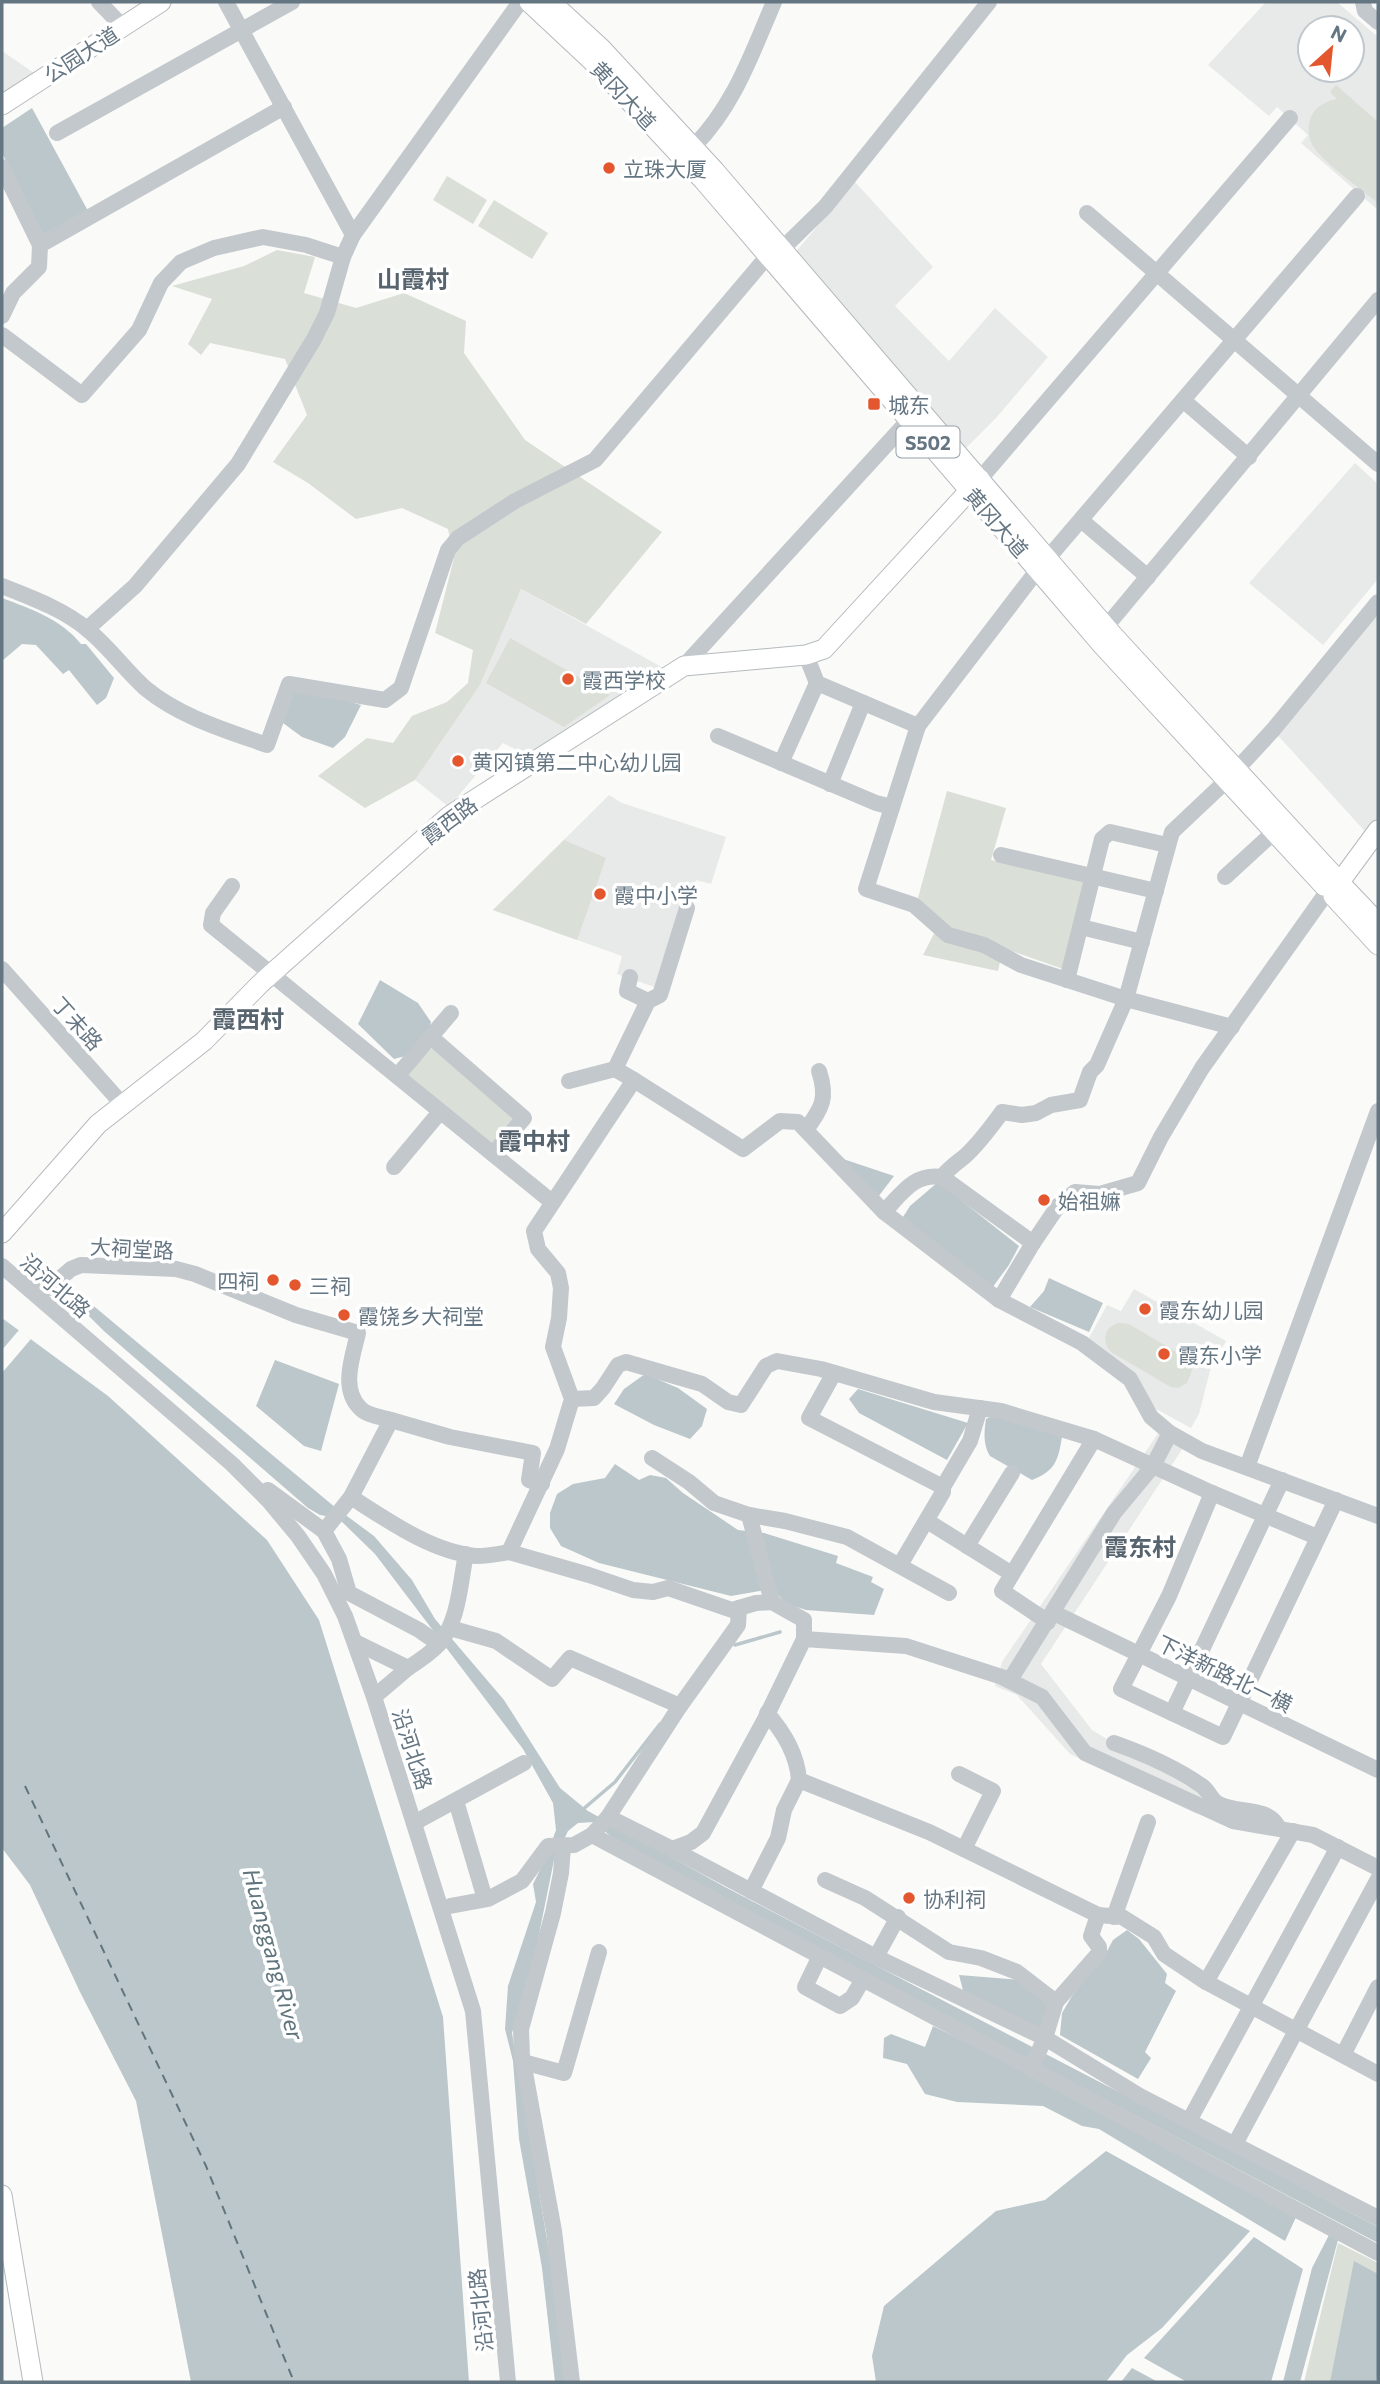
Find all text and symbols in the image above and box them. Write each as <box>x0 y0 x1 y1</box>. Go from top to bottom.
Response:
north arrow <box>1296 14 1366 84</box>
text: N <box>1327 20 1351 47</box>
street label: 公园大道 <box>39 21 123 87</box>
street label: 黄冈大道 <box>586 56 662 134</box>
place label: 立珠大厦 <box>623 156 707 181</box>
marker: 立珠大厦 <box>601 160 617 176</box>
district label: 山霞村 <box>377 264 449 293</box>
place label: 城东 <box>888 392 930 417</box>
marker: 城东 <box>866 396 882 412</box>
road number: S502 <box>897 426 960 458</box>
street label: 黄冈大道 <box>960 482 1034 562</box>
place label: 霞西学校 <box>582 667 666 692</box>
marker: 霞西学校 <box>560 671 576 687</box>
place label: 黄冈镇第二中心幼儿园 <box>472 749 682 774</box>
marker: 黄冈镇第二中心幼儿园 <box>450 753 466 769</box>
street label: 霞西路 <box>416 791 482 849</box>
place label: 霞中小学 <box>614 882 698 907</box>
marker: 霞中小学 <box>592 886 608 902</box>
street label: 丁未路 <box>48 991 108 1055</box>
district label: 霞西村 <box>212 1004 284 1033</box>
district label: 霞中村 <box>498 1126 570 1155</box>
place label: 始祖嫲 <box>1058 1188 1121 1213</box>
marker: 始祖嫲 <box>1036 1192 1052 1208</box>
street label: 大祠堂路 <box>89 1233 175 1263</box>
street label: 沿河北路 <box>16 1248 96 1322</box>
place label: 四祠 <box>217 1268 259 1293</box>
marker: 四祠 <box>265 1272 281 1288</box>
place label: 三祠 <box>309 1273 351 1298</box>
marker: 三祠 <box>287 1277 303 1293</box>
place label: 霞东幼儿园 <box>1159 1297 1264 1322</box>
marker: 霞东幼儿园 <box>1137 1301 1153 1317</box>
place label: 霞饶乡大祠堂 <box>358 1303 484 1328</box>
marker: 霞饶乡大祠堂 <box>336 1307 352 1323</box>
place label: 霞东小学 <box>1178 1342 1262 1367</box>
marker: 霞东小学 <box>1156 1346 1172 1362</box>
district label: 霞东村 <box>1104 1532 1176 1561</box>
street label: 下洋新路北一横 <box>1153 1630 1297 1716</box>
street label: 沿河北路 <box>388 1705 438 1793</box>
water label: Huanggang River <box>238 1865 311 2044</box>
place label: 协利祠 <box>923 1886 986 1911</box>
marker: 协利祠 <box>901 1890 917 1906</box>
street label: 沿河北路 <box>463 2267 497 2353</box>

